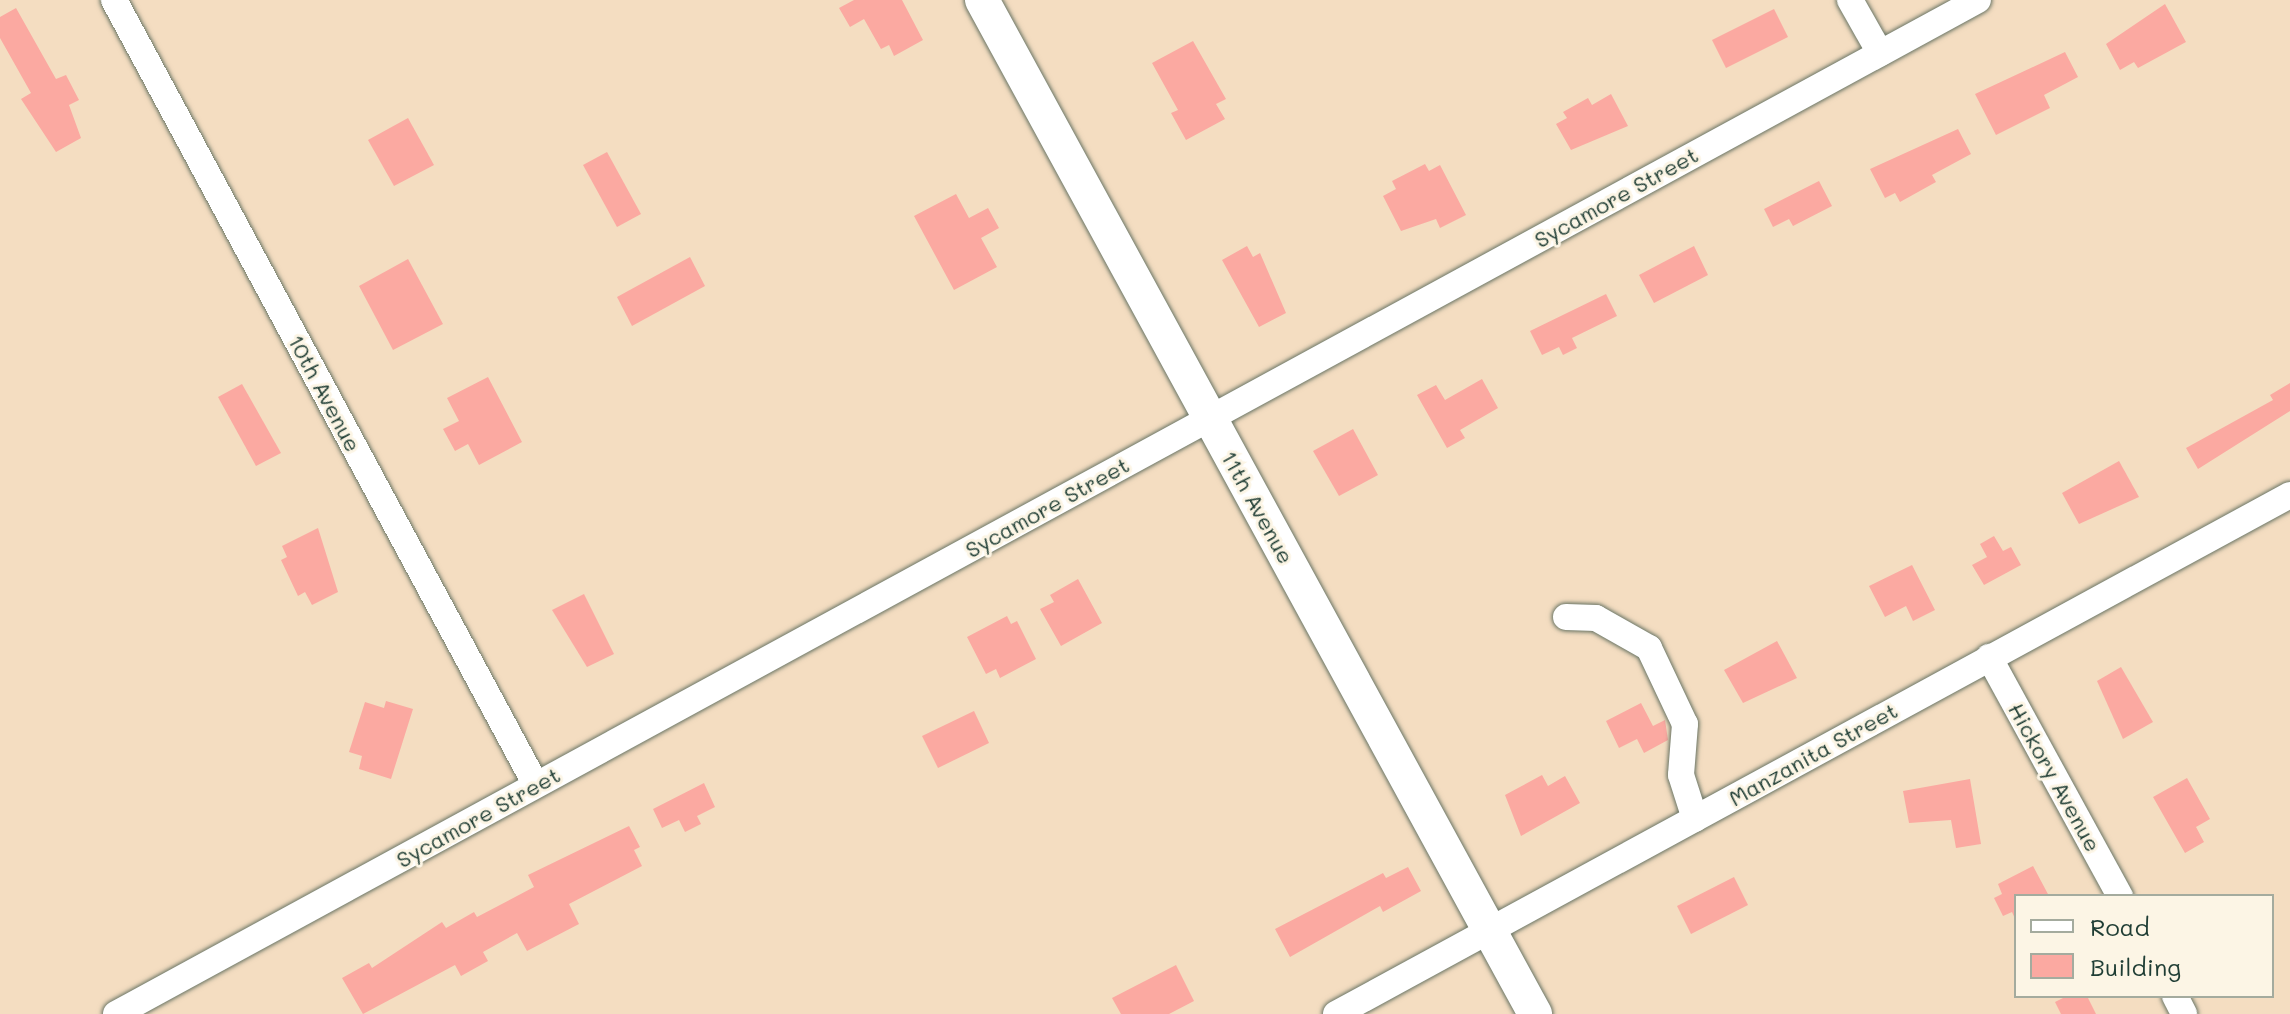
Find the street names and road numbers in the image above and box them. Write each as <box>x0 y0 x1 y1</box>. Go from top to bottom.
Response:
street label: Sycamore Street <box>1530 141 1702 253</box>
street label: 10th Avenue <box>283 330 367 456</box>
street label: 11th Avenue <box>1216 446 1300 568</box>
street label: Sycamore Street <box>961 451 1133 563</box>
street label: Manzanita Street <box>1724 697 1902 811</box>
street label: Hickory Avenue <box>2003 698 2107 856</box>
street label: Sycamore Street <box>392 761 564 873</box>

